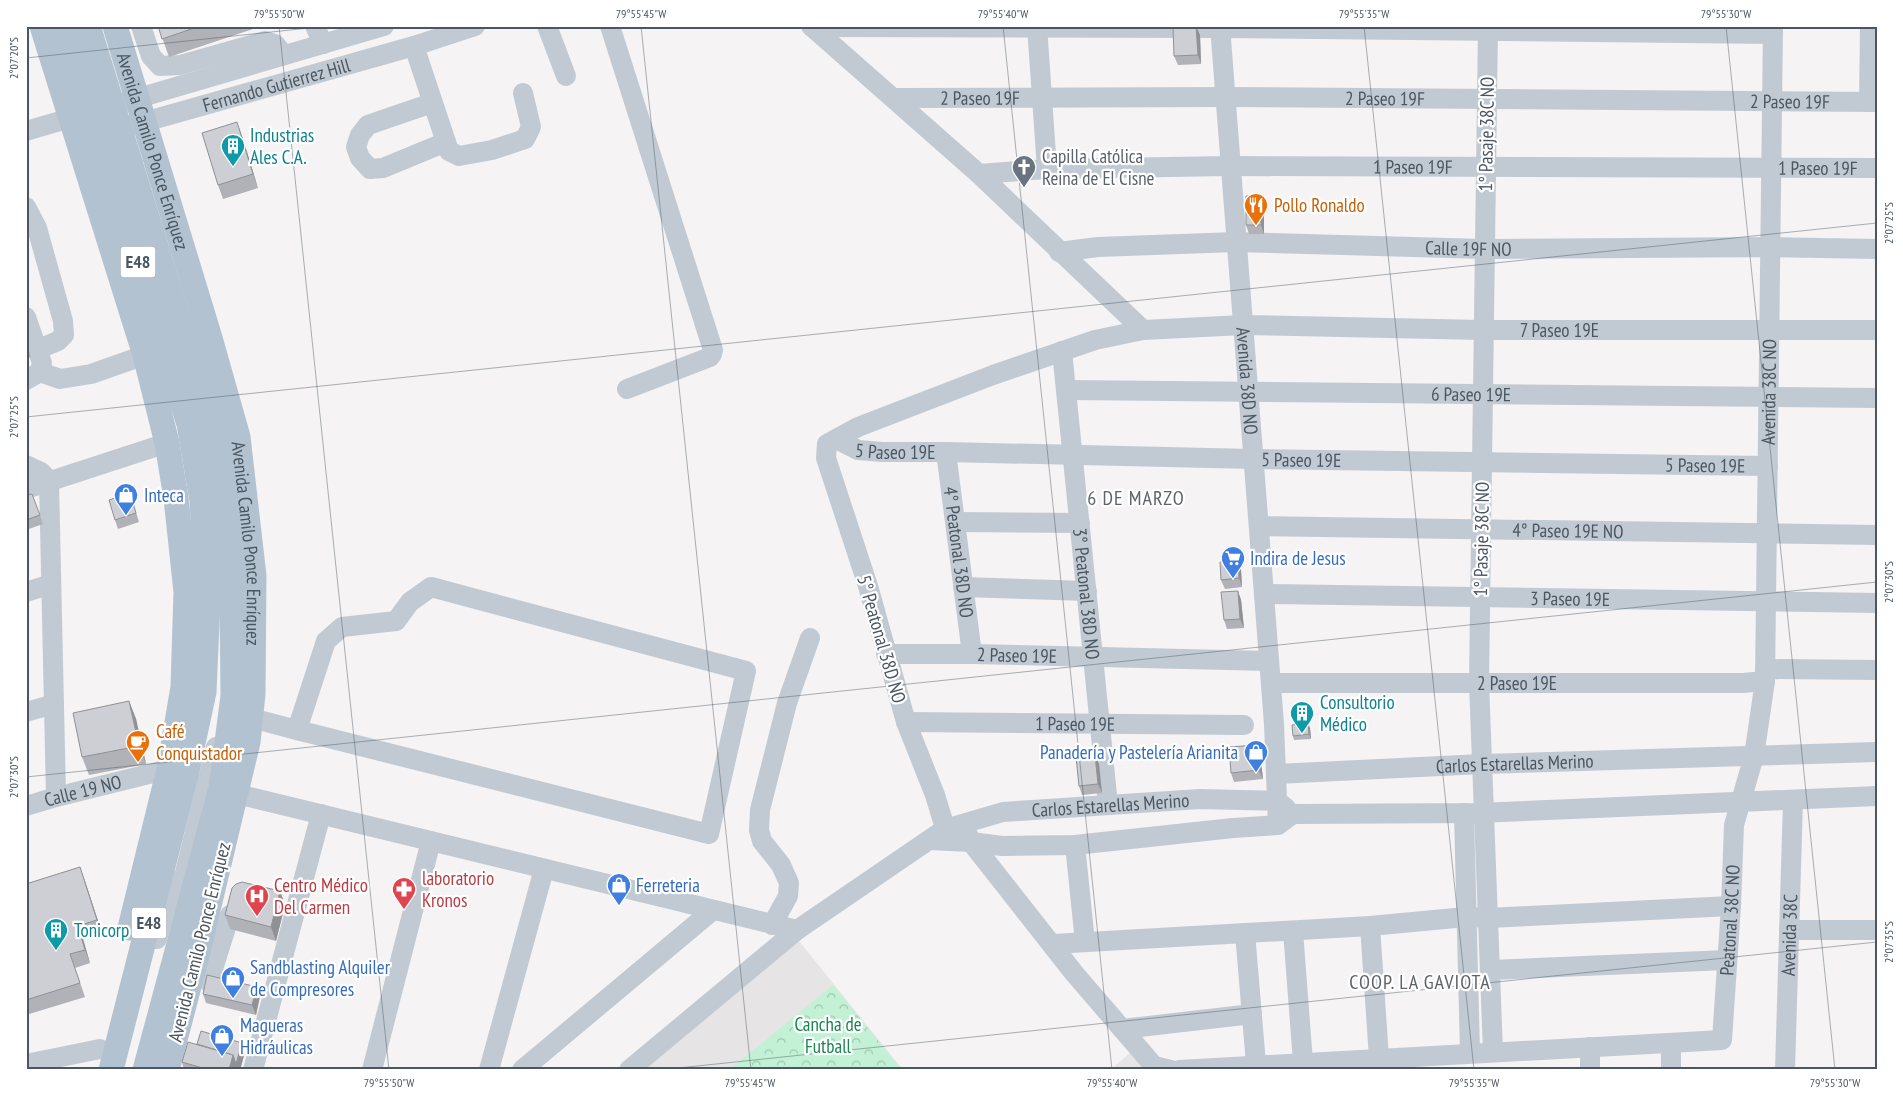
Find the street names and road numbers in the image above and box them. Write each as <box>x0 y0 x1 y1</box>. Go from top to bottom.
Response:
street label: Avenida Camilo Ponce Enríquez <box>112 50 195 253</box>
street label: Fernando Gutierrez Hill <box>200 52 353 117</box>
street label: 1° Pasaje 38C NO <box>1473 77 1499 191</box>
street label: 2 Paseo 19F <box>940 86 1020 110</box>
street label: 2 Paseo 19F <box>1345 86 1425 111</box>
street label: 2 Paseo 19F <box>1750 89 1830 114</box>
street label: 1 Paseo 19F <box>1373 154 1453 179</box>
street label: 1 Paseo 19F <box>1778 156 1858 180</box>
street label: Calle 19F NO <box>1425 235 1512 261</box>
road number: E48 <box>120 246 156 278</box>
street label: 7 Paseo 19E <box>1520 318 1599 342</box>
street label: Avenida 38D NO <box>1231 326 1264 436</box>
street label: Avenida 38C NO <box>1756 339 1781 445</box>
street label: 6 Paseo 19E <box>1431 382 1511 406</box>
street label: 5 Paseo 19E <box>854 438 935 464</box>
street label: Avenida Camilo Ponce Enríquez <box>227 440 266 646</box>
street label: 5 Paseo 19E <box>1261 447 1341 472</box>
street label: 5 Paseo 19E <box>1665 453 1745 478</box>
street label: 1° Pasaje 38C NO <box>1468 482 1494 596</box>
street label: 4° Peatonal 38D NO <box>939 485 979 619</box>
street label: 4° Paseo 19E NO <box>1512 518 1624 543</box>
street label: 3° Peatonal 38D NO <box>1068 527 1105 661</box>
street label: 5° Peatonal 38D NO <box>852 572 912 706</box>
street label: 3 Paseo 19E <box>1530 586 1610 611</box>
street label: 2 Paseo 19E <box>977 642 1057 668</box>
street label: 2 Paseo 19E <box>1477 671 1557 695</box>
street label: 1 Paseo 19E <box>1035 711 1115 736</box>
street label: Carlos Estarellas Merino <box>1435 749 1594 778</box>
street label: Calle 19 NO <box>41 769 124 812</box>
street label: Carlos Estarellas Merino <box>1031 788 1190 822</box>
street label: Avenida Camilo Ponce Enríquez <box>163 840 235 1044</box>
street label: Peatonal 38C NO <box>1714 864 1745 976</box>
street label: Avenida 38C <box>1776 894 1802 976</box>
road number: E48 <box>132 908 166 938</box>

